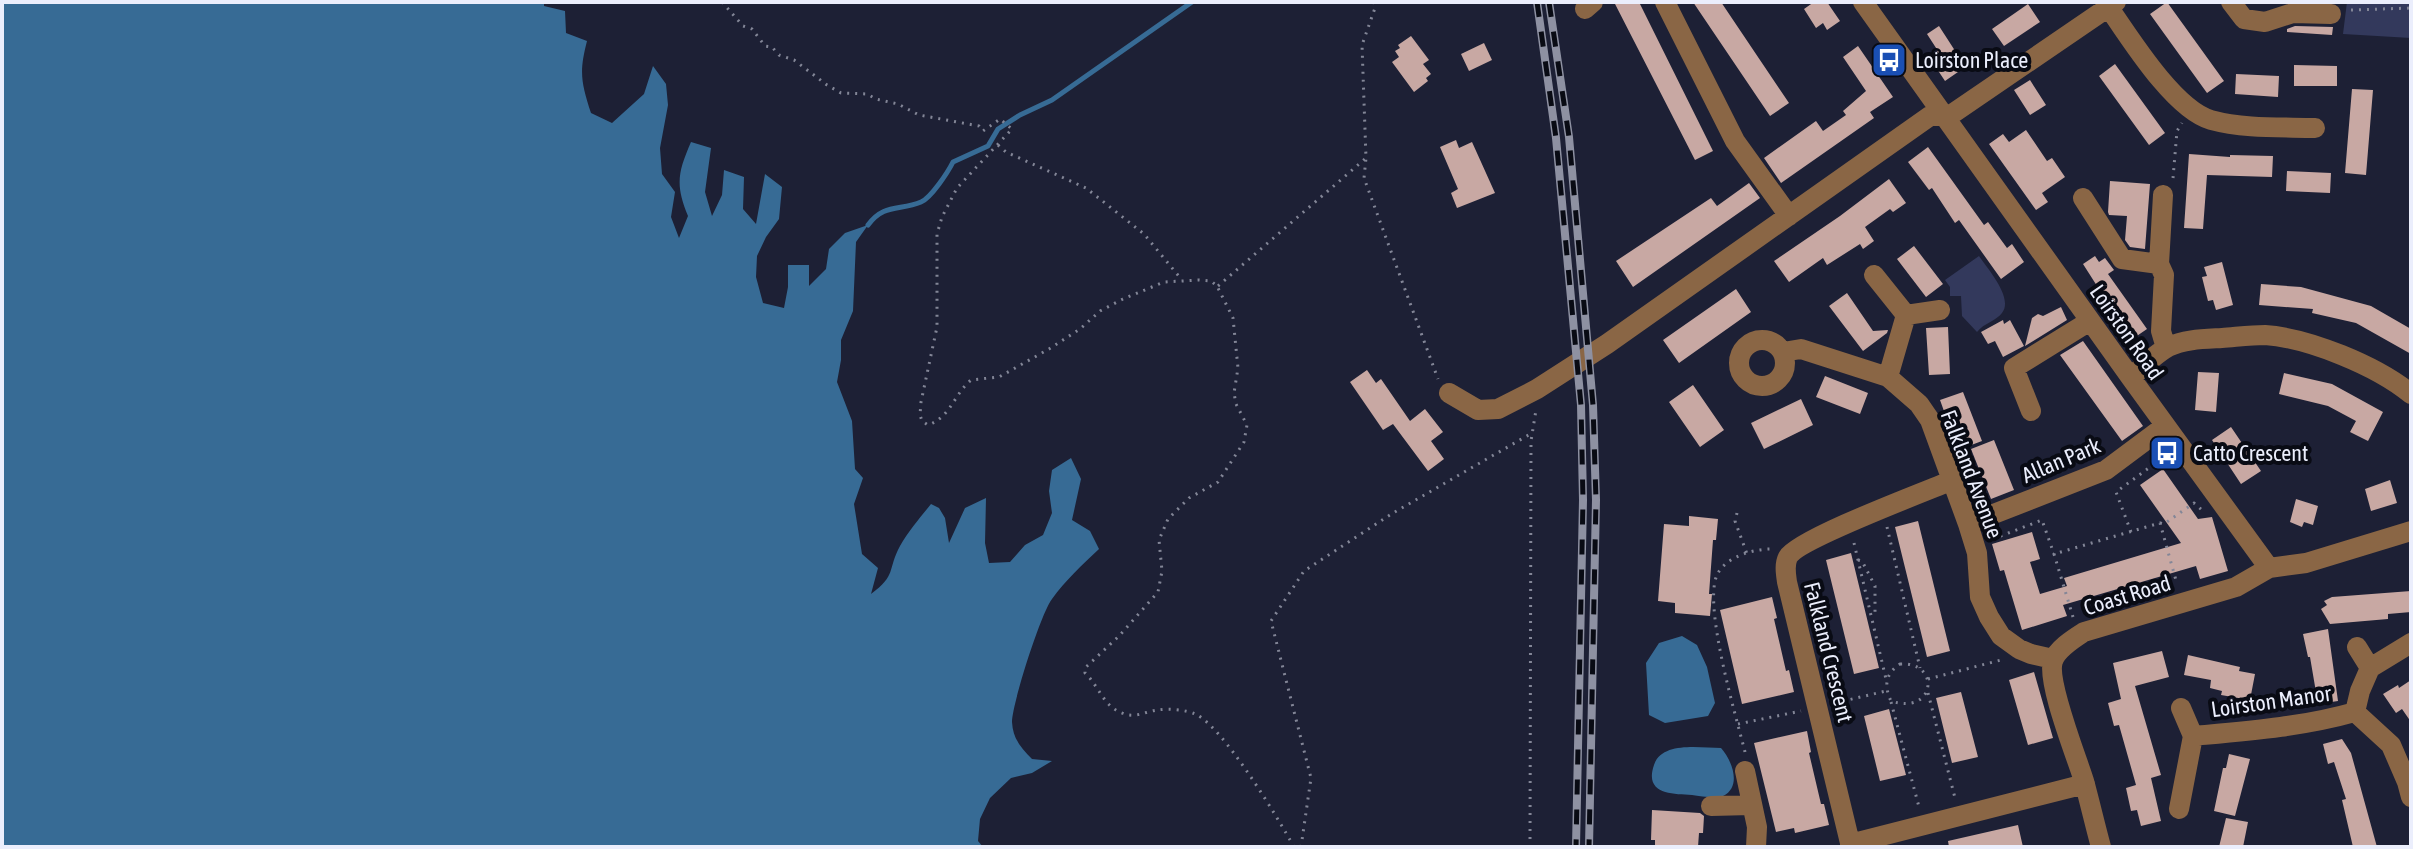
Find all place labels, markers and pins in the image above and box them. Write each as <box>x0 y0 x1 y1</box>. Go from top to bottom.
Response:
bus stop icon: Loirston Place <box>1870 41 1908 79</box>
place label: Loirston Place <box>1915 47 2028 73</box>
bus stop icon: Catto Crescent <box>2148 434 2186 472</box>
place label: Catto Crescent <box>2193 440 2308 466</box>

